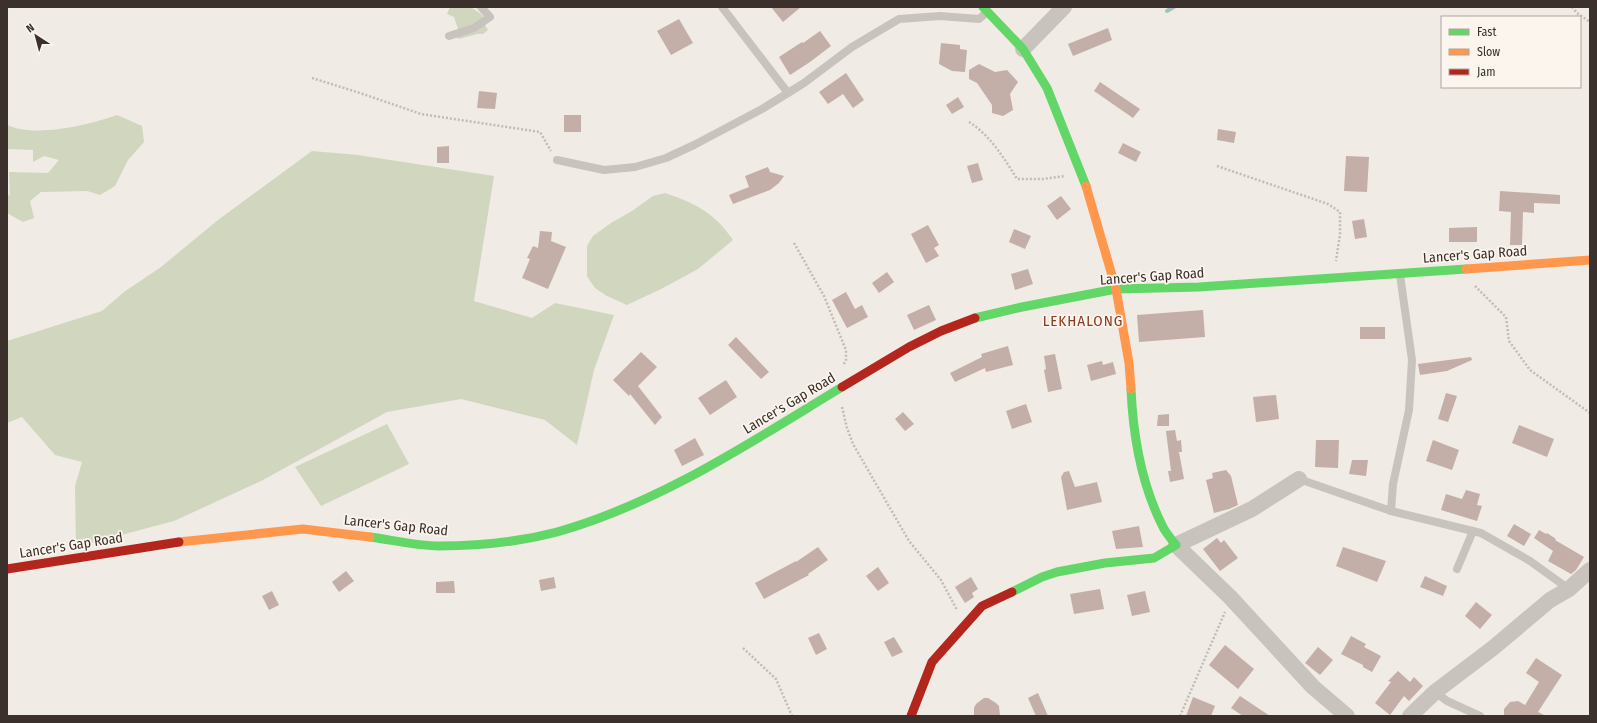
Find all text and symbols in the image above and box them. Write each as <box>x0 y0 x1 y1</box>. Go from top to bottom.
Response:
north arrow <box>16 16 56 56</box>
legend <box>1441 16 1581 88</box>
text: N <box>24 21 37 36</box>
text: Fast <box>1477 25 1496 39</box>
text: Slow <box>1477 45 1500 59</box>
text: Jam <box>1477 65 1495 79</box>
street label: Lancer's Gap Road <box>1422 242 1528 267</box>
street label: Lancer's Gap Road <box>1099 264 1205 289</box>
district label: LEKHALONG <box>1043 312 1123 330</box>
street label: Lancer's Gap Road <box>740 369 838 438</box>
street label: Lancer's Gap Road <box>343 512 449 539</box>
street label: Lancer's Gap Road <box>18 529 124 562</box>

